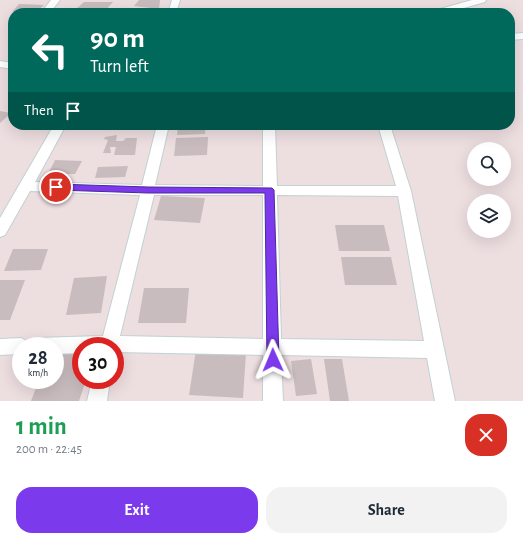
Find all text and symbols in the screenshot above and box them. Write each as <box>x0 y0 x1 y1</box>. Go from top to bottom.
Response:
icon: left <box>24 24 76 76</box>
text: 90 m <box>90 25 145 53</box>
text: Turn left <box>90 58 149 76</box>
icon: arrive <box>62 100 84 122</box>
text: Then <box>24 103 54 118</box>
map controls <box>467 142 511 238</box>
button: search <box>467 142 511 186</box>
pin <box>39 170 73 204</box>
icon: arrive <box>45 176 67 198</box>
button: layers <box>467 194 511 238</box>
speed limit sign: 30 <box>72 337 124 389</box>
position arrow <box>252 339 294 381</box>
text: 28 <box>28 348 48 368</box>
text: km/h <box>28 368 48 378</box>
button: close <box>465 414 507 456</box>
text: 1 min <box>16 415 67 439</box>
text: 200 m · 22:45 <box>16 443 82 456</box>
button: Exit <box>16 487 258 533</box>
button: Share <box>266 487 507 533</box>

